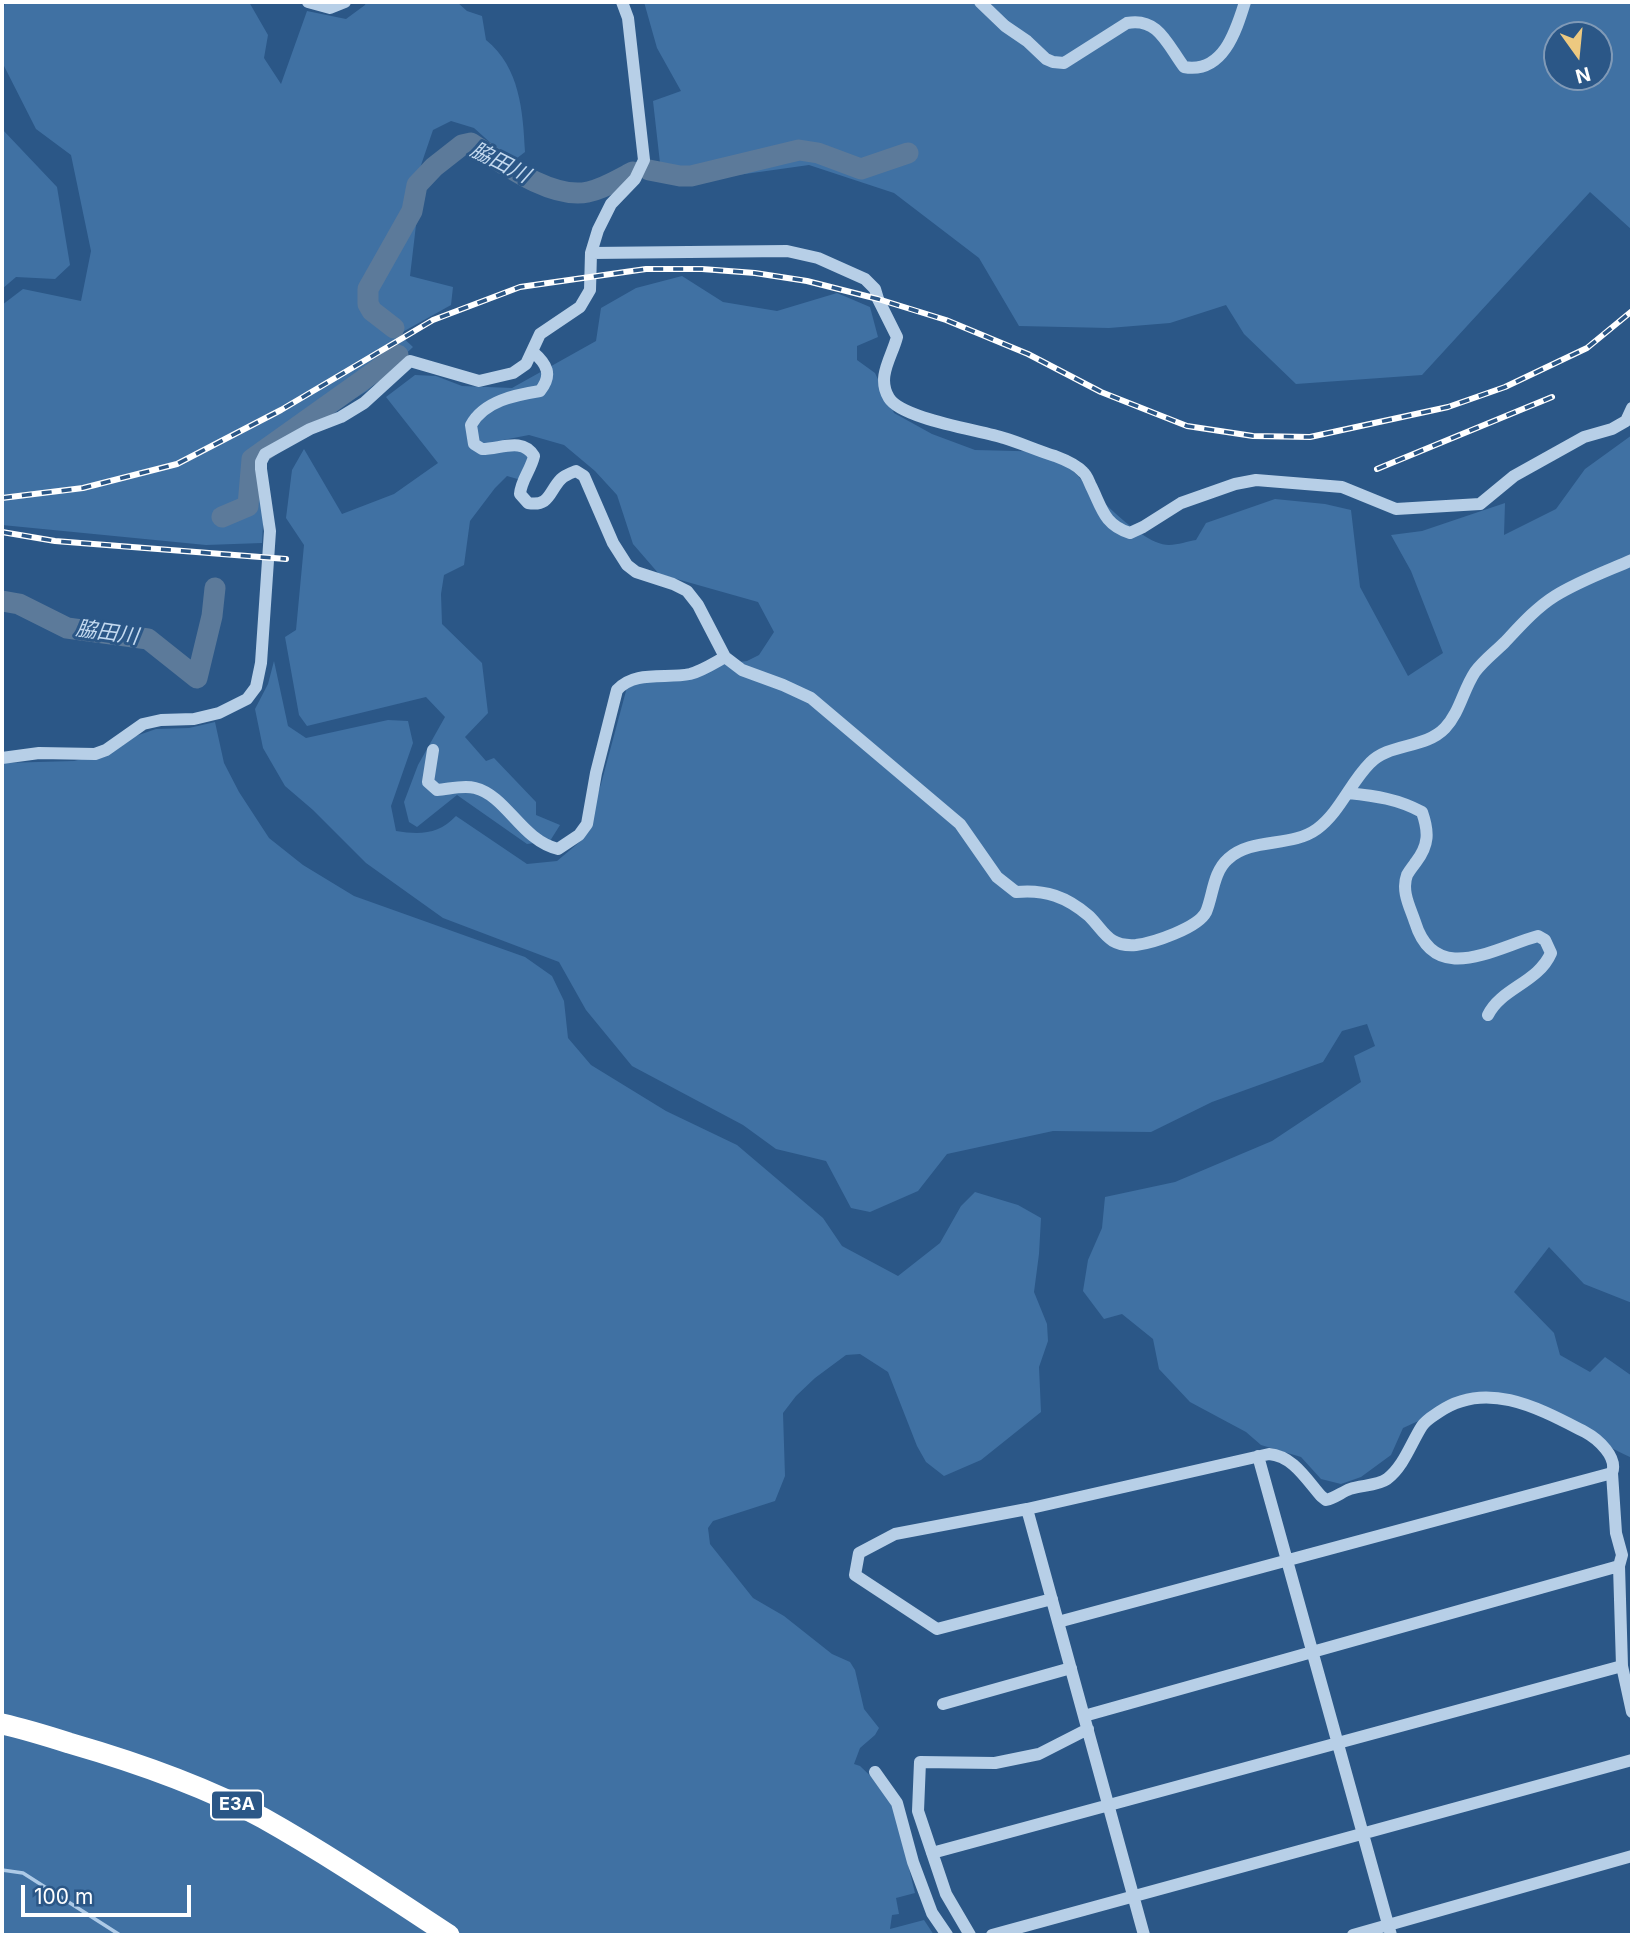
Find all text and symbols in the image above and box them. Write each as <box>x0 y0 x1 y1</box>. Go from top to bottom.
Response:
north arrow <box>1543 21 1613 91</box>
text: N <box>1573 62 1593 88</box>
water label: 脇田川 <box>466 137 534 189</box>
water label: 脇田川 <box>74 616 140 650</box>
road number: E3A <box>211 1790 263 1819</box>
scale bar <box>24 1870 194 1914</box>
text: 100 m <box>34 1884 93 1909</box>

